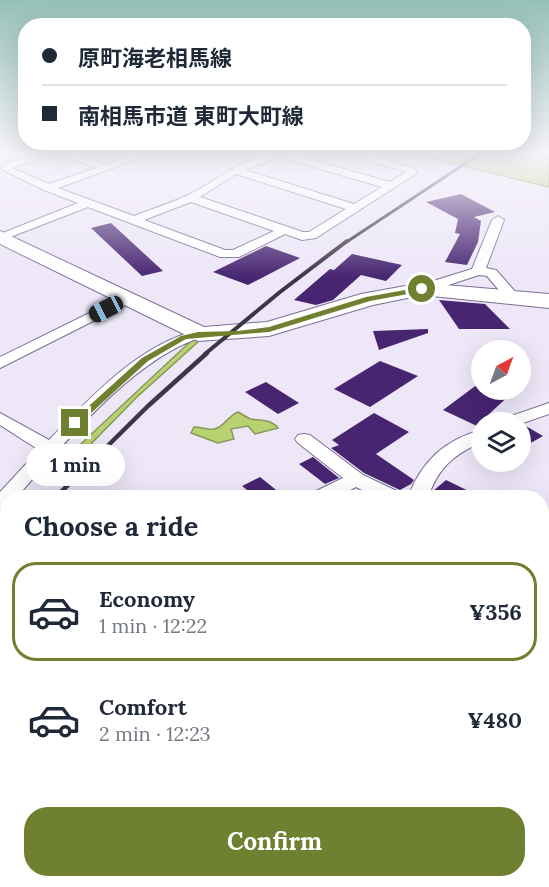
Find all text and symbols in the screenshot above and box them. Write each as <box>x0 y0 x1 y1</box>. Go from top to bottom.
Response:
text: 原町海老相馬線 <box>78 44 232 72</box>
text: 南相馬市道 東町大町線 <box>78 102 304 130</box>
route start <box>408 275 435 302</box>
car <box>86 293 126 325</box>
north arrow <box>471 340 531 400</box>
map controls <box>471 340 531 472</box>
route end <box>61 409 88 436</box>
button: layers <box>471 412 531 472</box>
callout: 1 min <box>26 444 124 486</box>
text: 1 min <box>50 452 101 477</box>
text: Choose a ride <box>24 509 198 543</box>
icon: car <box>27 585 81 639</box>
text: Economy <box>99 585 195 613</box>
text: ¥356 <box>469 598 522 626</box>
text: 1 min · 12:22 <box>99 613 207 638</box>
icon: car <box>27 693 81 747</box>
text: Comfort <box>99 693 187 721</box>
text: ¥480 <box>468 706 522 734</box>
text: 2 min · 12:23 <box>99 721 211 746</box>
button: Confirm <box>24 807 525 876</box>

